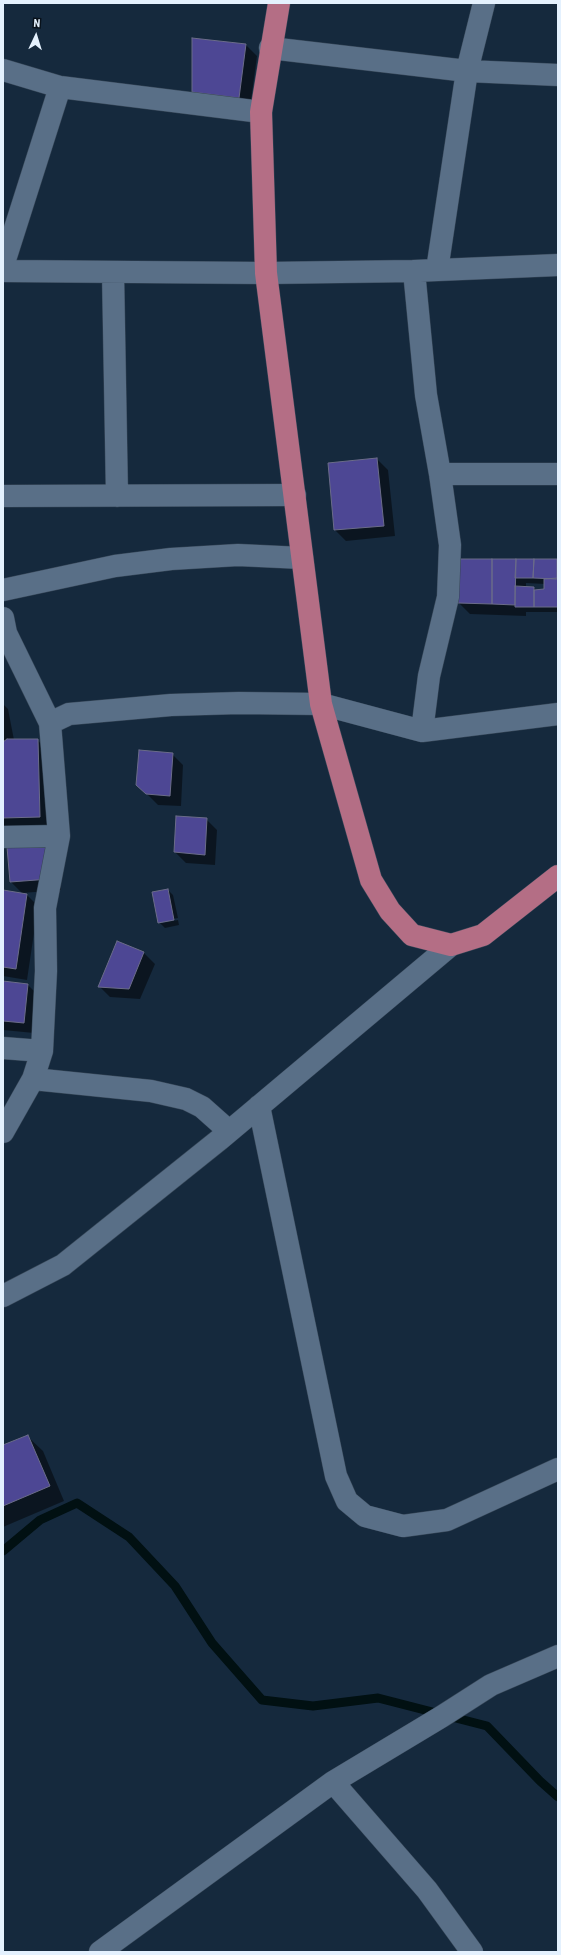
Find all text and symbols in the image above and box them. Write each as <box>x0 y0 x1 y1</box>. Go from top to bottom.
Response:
north arrow <box>16 16 56 56</box>
text: N <box>33 17 41 30</box>

